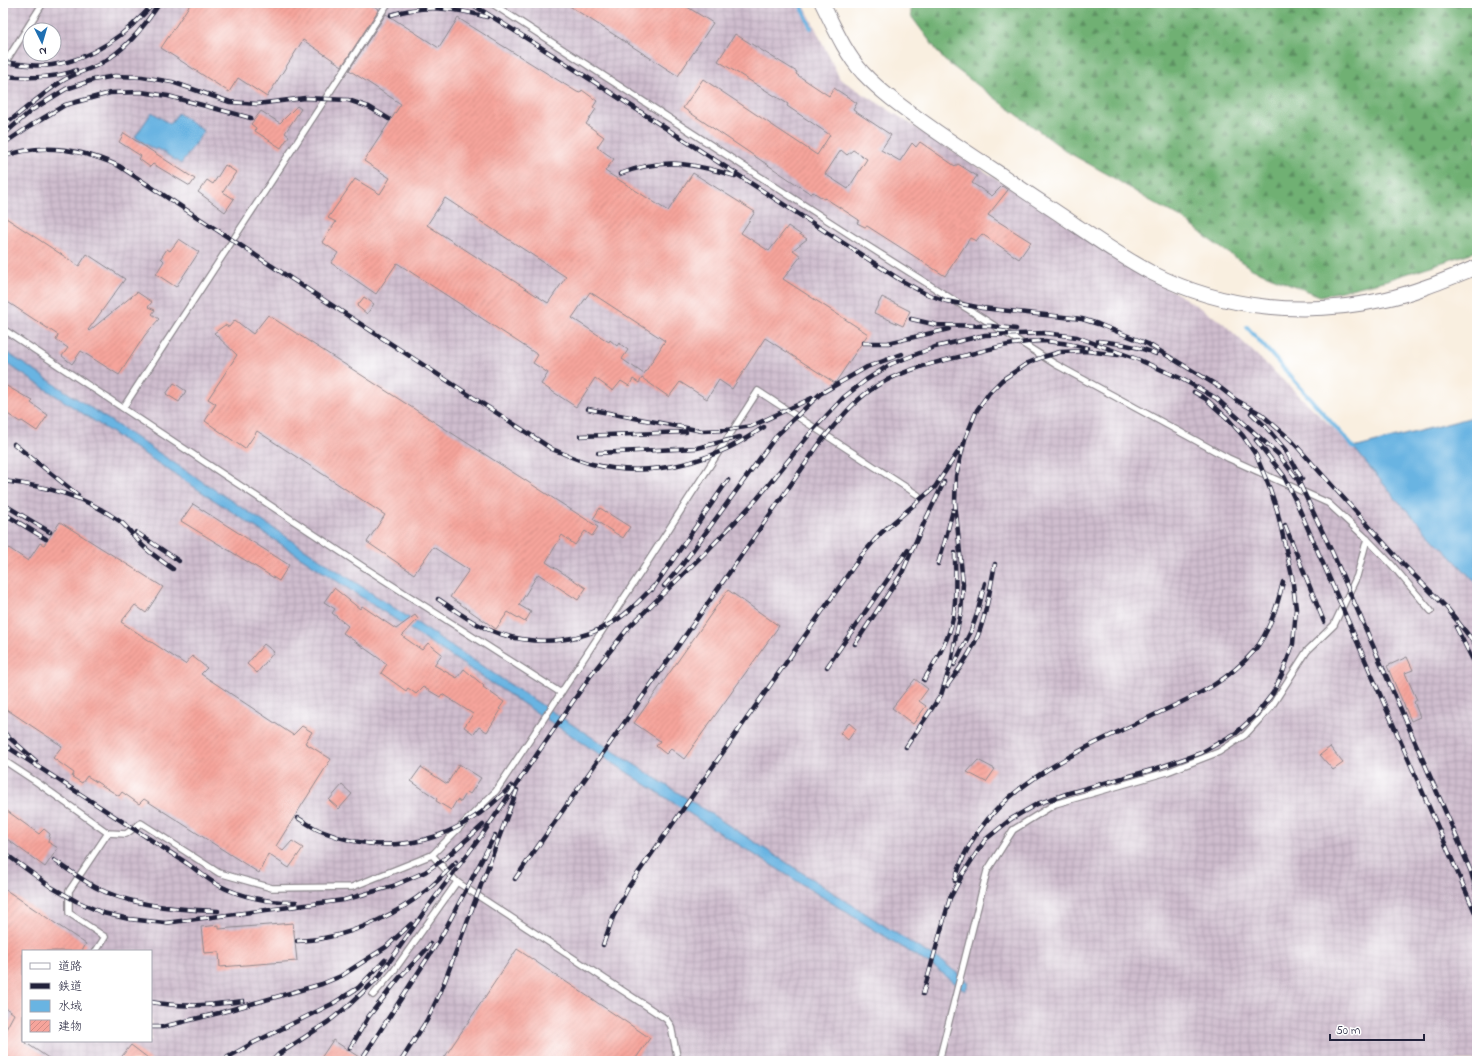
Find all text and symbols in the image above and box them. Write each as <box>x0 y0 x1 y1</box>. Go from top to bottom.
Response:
north arrow <box>22 22 62 62</box>
text: N <box>38 43 47 59</box>
legend <box>22 950 152 1042</box>
text: 道路 <box>58 958 82 976</box>
text: 鉄道 <box>58 978 82 996</box>
text: 水域 <box>58 998 82 1016</box>
scale bar <box>1330 1016 1424 1042</box>
text: 建物 <box>58 1018 82 1036</box>
text: 50 m <box>1336 1022 1360 1040</box>

